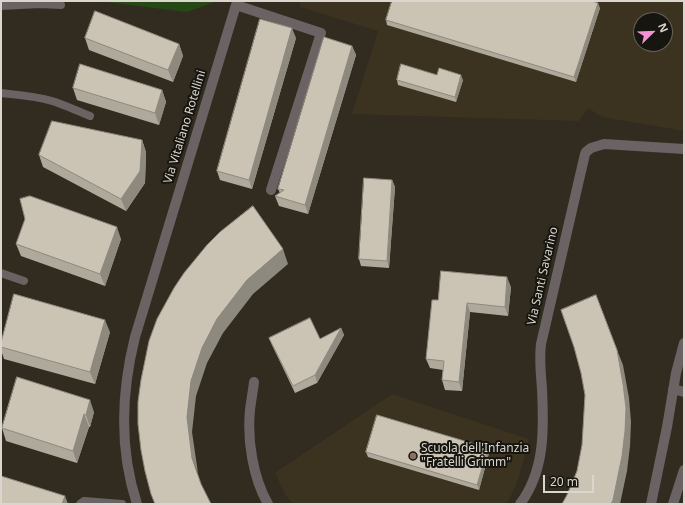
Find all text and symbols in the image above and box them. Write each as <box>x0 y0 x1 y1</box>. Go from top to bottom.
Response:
north arrow <box>633 12 673 52</box>
text: N <box>655 20 672 35</box>
street label: Via Vitaliano Rotellini <box>161 69 209 185</box>
street label: Via Santi Savarino <box>525 226 561 326</box>
place label: Scuola dell'Infanzia "Fratelli Grimm" <box>421 442 529 470</box>
marker: Scuola dell'Infanzia "Fratelli Grimm" <box>408 451 418 461</box>
scale bar <box>545 467 596 493</box>
text: 20 m <box>550 473 578 490</box>

